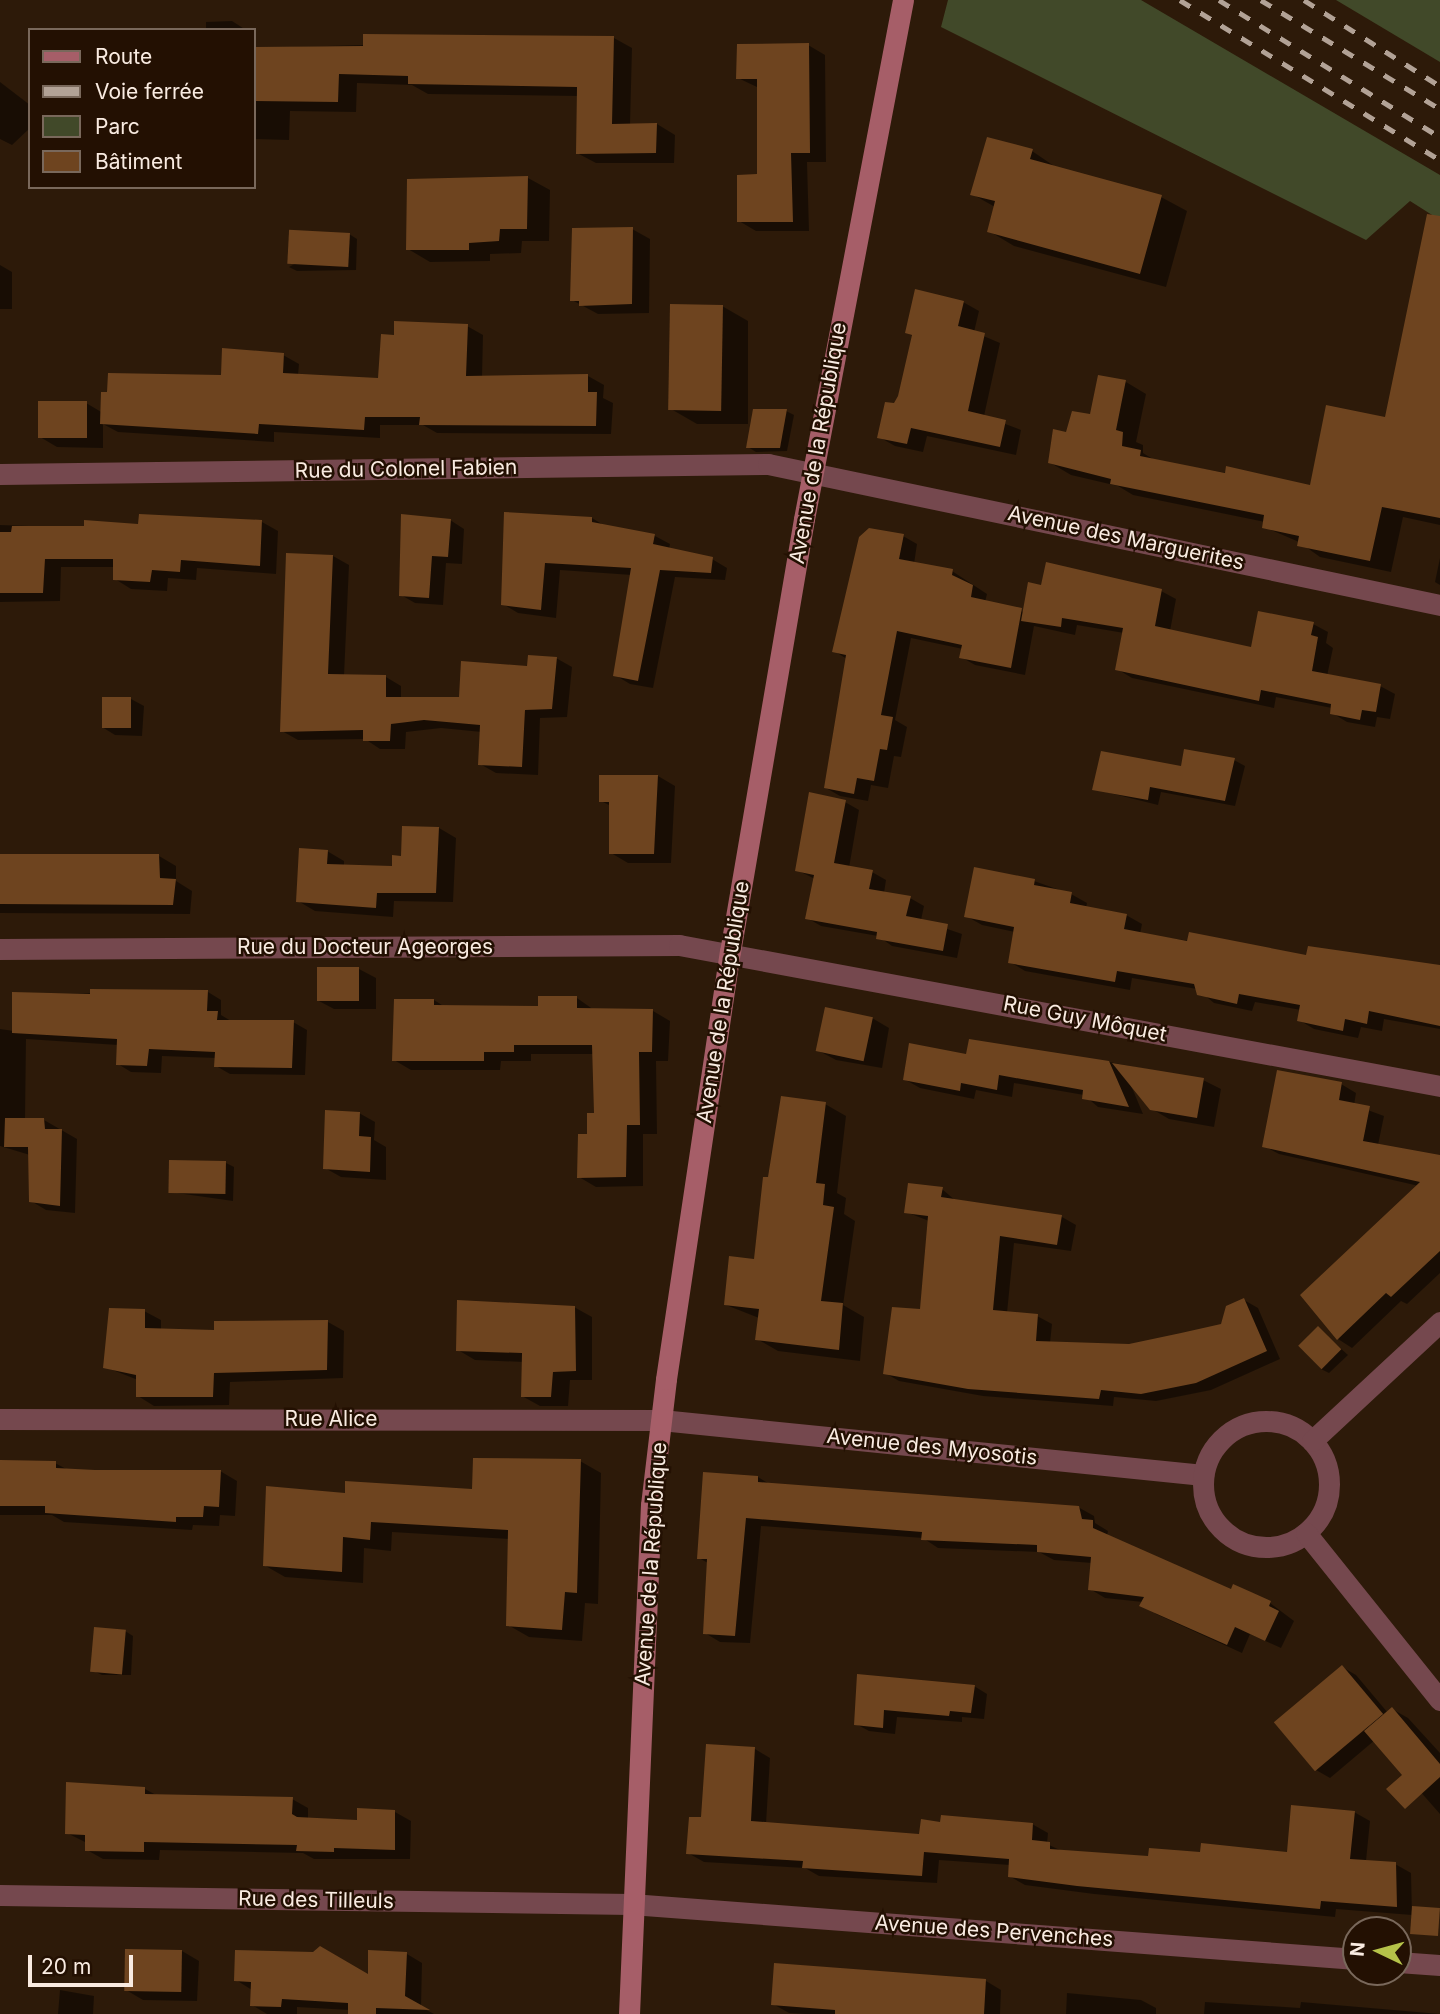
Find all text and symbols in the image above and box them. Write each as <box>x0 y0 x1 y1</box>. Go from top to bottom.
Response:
legend <box>28 28 256 189</box>
text: Route <box>95 44 152 69</box>
text: Voie ferrée <box>95 79 204 104</box>
text: Parc <box>95 114 140 139</box>
text: Bâtiment <box>95 149 182 174</box>
street label: Avenue de la République <box>784 320 852 566</box>
street label: Rue du Colonel Fabien <box>294 454 518 484</box>
street label: Avenue des Marguerites <box>1006 501 1246 575</box>
street label: Avenue de la République <box>691 879 755 1125</box>
street label: Rue du Docteur Ageorges <box>237 934 493 960</box>
street label: Rue Guy Môquet <box>1001 991 1169 1047</box>
street label: Rue Alice <box>285 1406 377 1432</box>
street label: Avenue des Myosotis <box>825 1423 1039 1471</box>
street label: Avenue de la République <box>630 1441 672 1687</box>
street label: Rue des Tilleuls <box>238 1886 394 1914</box>
street label: Avenue des Pervenches <box>874 1910 1114 1952</box>
north arrow <box>1342 1916 1412 1986</box>
scale bar <box>32 1940 136 1984</box>
text: N <box>1345 1941 1370 1958</box>
text: 20 m <box>41 1954 91 1979</box>

